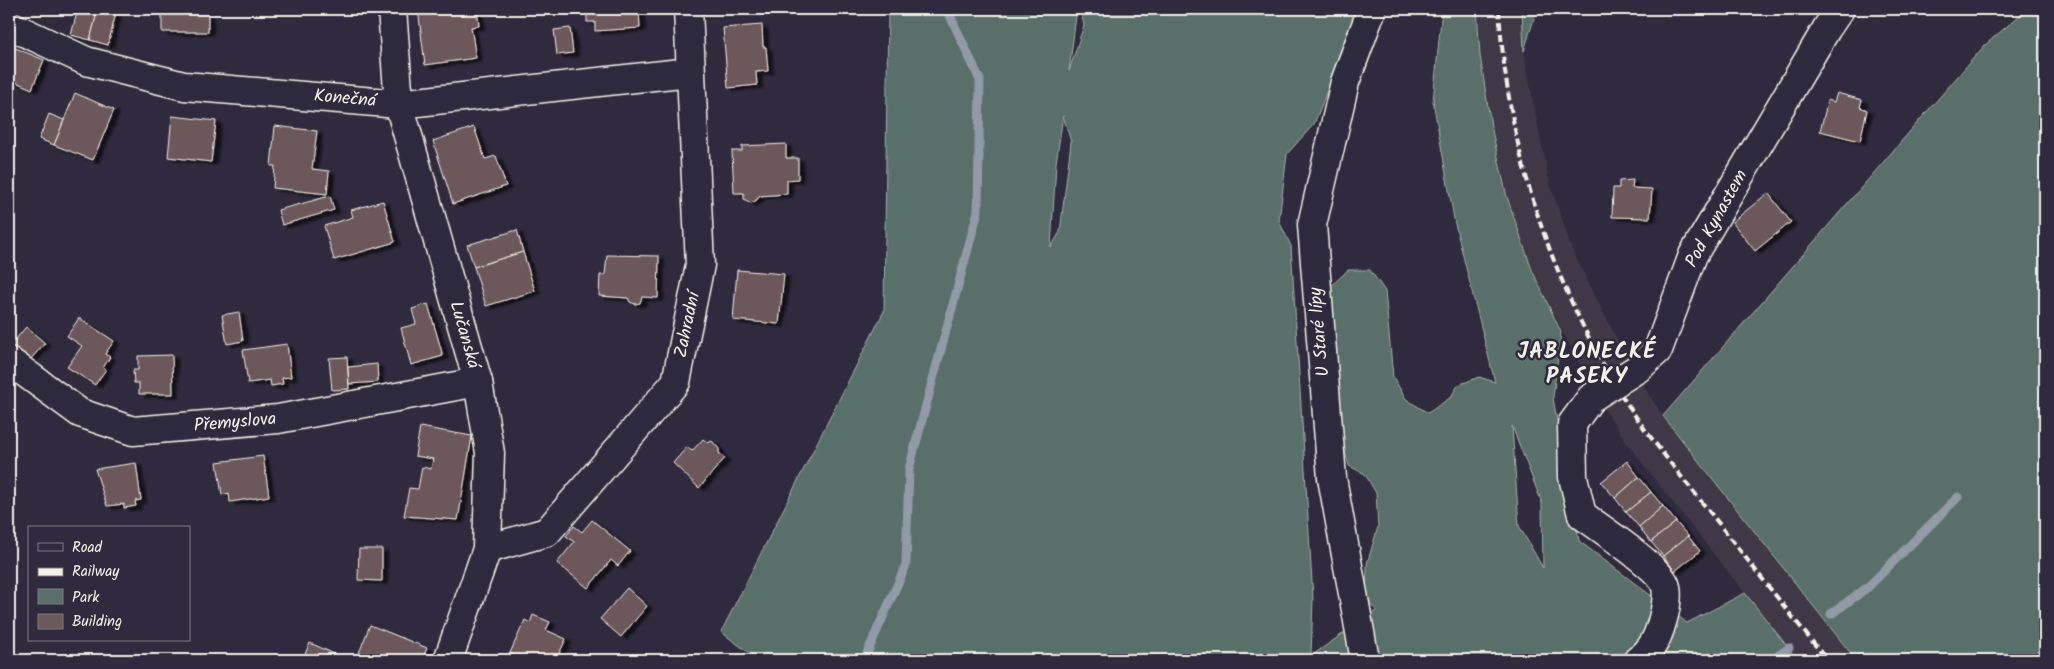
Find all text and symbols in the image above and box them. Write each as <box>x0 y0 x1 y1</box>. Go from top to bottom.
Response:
street label: Konečná <box>313 82 379 116</box>
street label: Pod Kynastem <box>1678 165 1756 273</box>
street label: U Staré lípy <box>1302 285 1338 378</box>
street label: Zahradní <box>667 287 710 361</box>
street label: Lučanská <box>441 298 488 374</box>
district label: JABLONECKÉ PASEKY <box>1518 335 1656 395</box>
street label: Přemyslova <box>193 405 277 441</box>
legend <box>28 526 190 642</box>
text: Road <box>72 536 103 560</box>
text: Railway <box>72 560 120 584</box>
text: Park <box>72 586 100 610</box>
text: Building <box>72 610 122 634</box>

